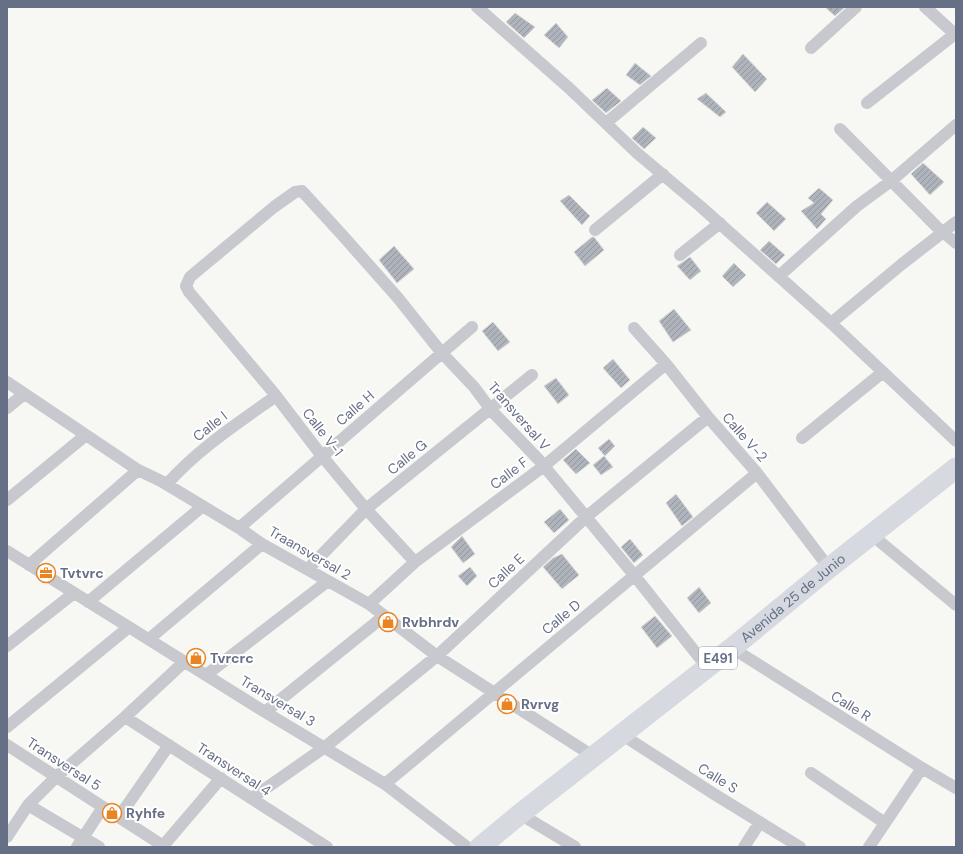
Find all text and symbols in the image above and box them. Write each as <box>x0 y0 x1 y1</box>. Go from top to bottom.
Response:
street label: Transversal V <box>484 378 554 455</box>
street label: Calle H <box>332 386 378 430</box>
street label: Calle V-1 <box>299 404 347 460</box>
street label: Calle I <box>189 407 231 445</box>
street label: Calle V-2 <box>719 408 771 466</box>
street label: Calle G <box>383 435 431 479</box>
street label: Calle F <box>486 453 532 493</box>
street label: Traansversal 2 <box>266 522 354 584</box>
street label: Avenida 25 de Junio <box>737 549 849 646</box>
street label: Calle E <box>484 550 528 592</box>
office icon: Tvtvrc <box>35 562 57 584</box>
place label: Tvtvrc <box>60 564 104 582</box>
street label: Calle D <box>538 596 584 638</box>
shop icon: Rvbhrdv <box>377 611 399 633</box>
place label: Rvbhrdv <box>402 613 459 631</box>
shop icon: Tvrcrc <box>185 647 207 669</box>
road number: E491 <box>699 647 737 669</box>
place label: Tvrcrc <box>210 649 254 667</box>
street label: Transversal 3 <box>237 672 319 730</box>
street label: Calle R <box>828 687 874 725</box>
shop icon: Rvrvg <box>496 693 518 715</box>
place label: Rvrvg <box>521 695 559 713</box>
street label: Transversal 5 <box>24 733 104 795</box>
street label: Transversal 4 <box>194 738 275 800</box>
street label: Calle S <box>695 759 741 797</box>
shop icon: Ryhfe <box>101 802 123 824</box>
place label: Ryhfe <box>126 804 165 822</box>

